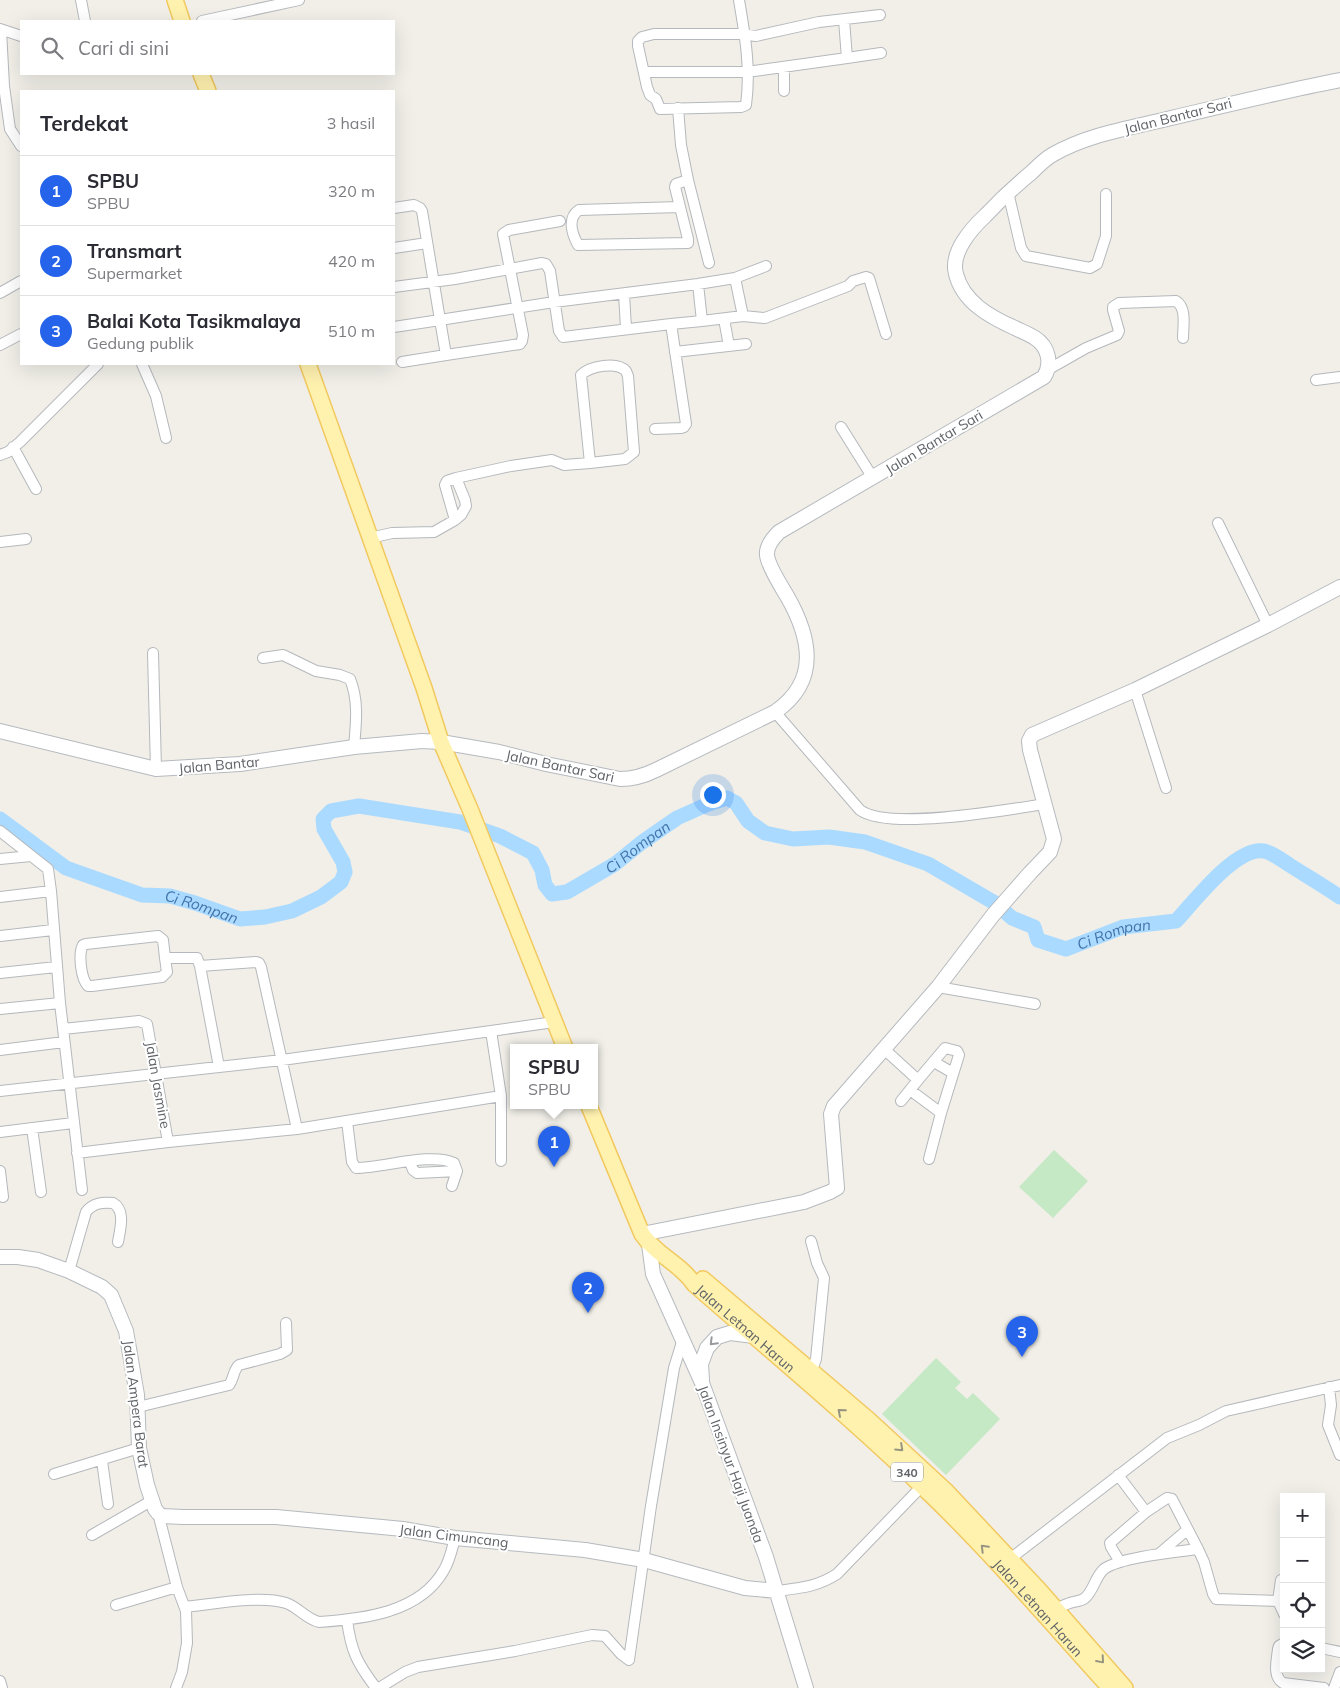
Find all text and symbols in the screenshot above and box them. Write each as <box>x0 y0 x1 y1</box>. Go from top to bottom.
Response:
search box <box>20 20 395 75</box>
icon: search <box>38 34 66 62</box>
text: Cari di sini <box>78 36 169 60</box>
street label: Jalan Bantar Sari <box>1122 94 1234 138</box>
text: Terdekat <box>40 110 128 136</box>
text: 3 hasil <box>327 113 375 133</box>
text: SPBU <box>87 169 139 193</box>
text: 1 <box>51 181 61 201</box>
text: 320 m <box>328 181 375 201</box>
text: SPBU <box>87 193 130 213</box>
text: Transmart <box>87 239 181 263</box>
text: 2 <box>51 251 61 271</box>
text: 420 m <box>328 251 375 271</box>
text: Supermarket <box>87 263 182 283</box>
text: Balai Kota Tasikmalaya <box>87 309 301 333</box>
text: 3 <box>51 321 61 341</box>
text: 510 m <box>328 321 375 341</box>
text: Gedung publik <box>87 333 194 353</box>
street label: Jalan Bantar Sari <box>882 406 986 478</box>
street label: Jalan Bantar Sari <box>504 746 616 786</box>
street label: Jalan Bantar <box>178 752 261 778</box>
your location <box>700 782 726 808</box>
water label: Ci Rompan <box>602 816 674 877</box>
water label: Ci Rompan <box>165 886 241 927</box>
water label: Ci Rompan <box>1074 914 1152 953</box>
street label: Jalan Jasmine <box>141 1040 175 1130</box>
popup <box>510 1044 598 1109</box>
text: SPBU <box>528 1055 580 1079</box>
text: SPBU <box>528 1079 571 1099</box>
pin: 1 <box>538 1126 570 1167</box>
pin: 2 <box>572 1272 604 1313</box>
street label: Jalan Letnan Harun <box>692 1281 799 1376</box>
pin: 3 <box>1006 1316 1038 1357</box>
one-way arrow <box>710 1336 719 1345</box>
street label: Jalan Ampera Barat <box>119 1339 153 1469</box>
street label: Jalan Insinyur Haji Juanda <box>694 1383 768 1545</box>
one-way arrow <box>837 1408 846 1417</box>
one-way arrow <box>895 1443 904 1452</box>
road number: 340 <box>891 1462 923 1481</box>
map controls <box>1280 1493 1325 1673</box>
button: + <box>1280 1493 1325 1538</box>
street label: Jalan Cimuncang <box>398 1520 510 1552</box>
button: − <box>1280 1538 1325 1583</box>
one-way arrow <box>980 1544 989 1553</box>
street label: Jalan Letnan Harun <box>989 1555 1087 1661</box>
button: locate <box>1280 1583 1325 1628</box>
button: layers <box>1280 1628 1325 1673</box>
one-way arrow <box>1095 1655 1104 1664</box>

